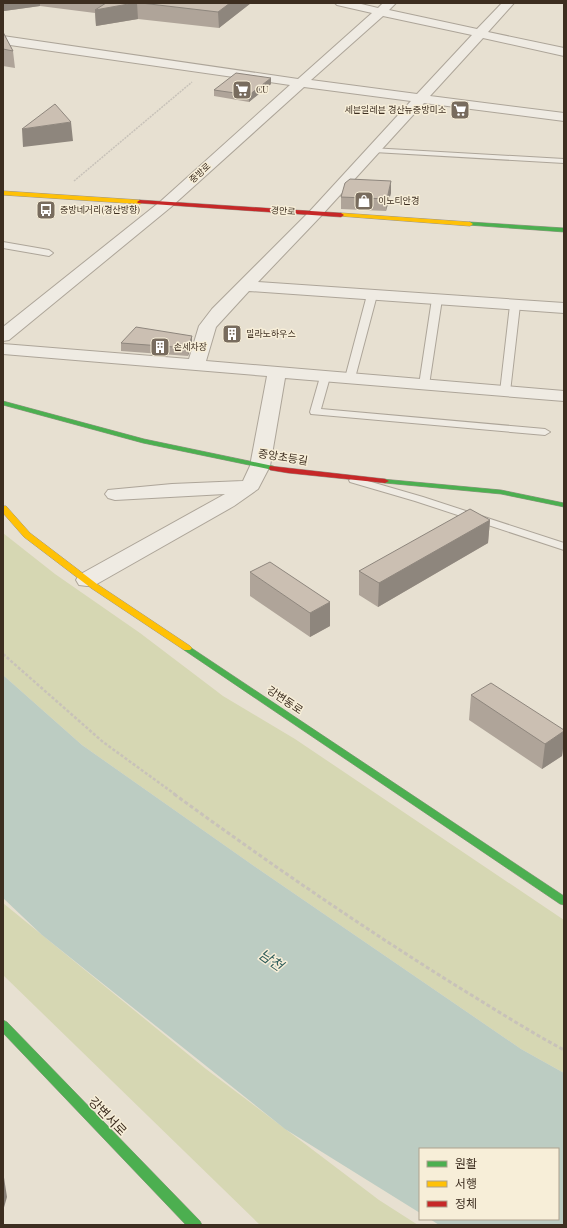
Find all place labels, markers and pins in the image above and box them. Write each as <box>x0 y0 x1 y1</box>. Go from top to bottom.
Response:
supermarket icon: CU <box>231 79 253 101</box>
place label: CU <box>256 83 268 95</box>
supermarket icon: 세븐일레븐 경산뉴중방미소 <box>449 99 471 121</box>
place label: 세븐일레븐 경산뉴중방미소 <box>344 103 447 115</box>
shop icon: 이노티안경 <box>353 190 375 212</box>
place label: 이노티안경 <box>378 194 419 206</box>
bus stop icon: 중방네거리(경산방향) <box>35 199 57 221</box>
place label: 중방네거리(경산방향) <box>60 203 140 215</box>
building icon: 밀라노하우스 <box>221 323 243 345</box>
place label: 밀라노하우스 <box>246 327 296 339</box>
building icon: 손세차장 <box>149 336 171 358</box>
place label: 손세차장 <box>174 340 207 352</box>

